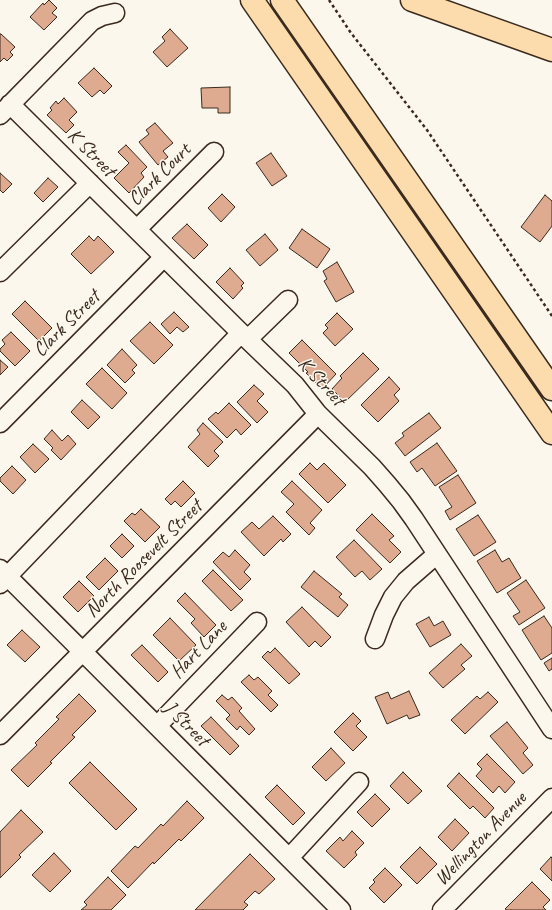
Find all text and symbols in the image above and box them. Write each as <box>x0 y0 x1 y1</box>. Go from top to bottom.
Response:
street label: K Street <box>62 124 120 182</box>
street label: Clark Court <box>124 139 196 211</box>
street label: Clark Street <box>29 286 105 362</box>
street label: K Street <box>292 352 350 412</box>
street label: North Roosevelt Street <box>80 495 208 623</box>
street label: Hart Lane <box>166 616 232 684</box>
street label: J Street <box>158 696 214 752</box>
street label: Wellington Avenue <box>430 787 532 891</box>

